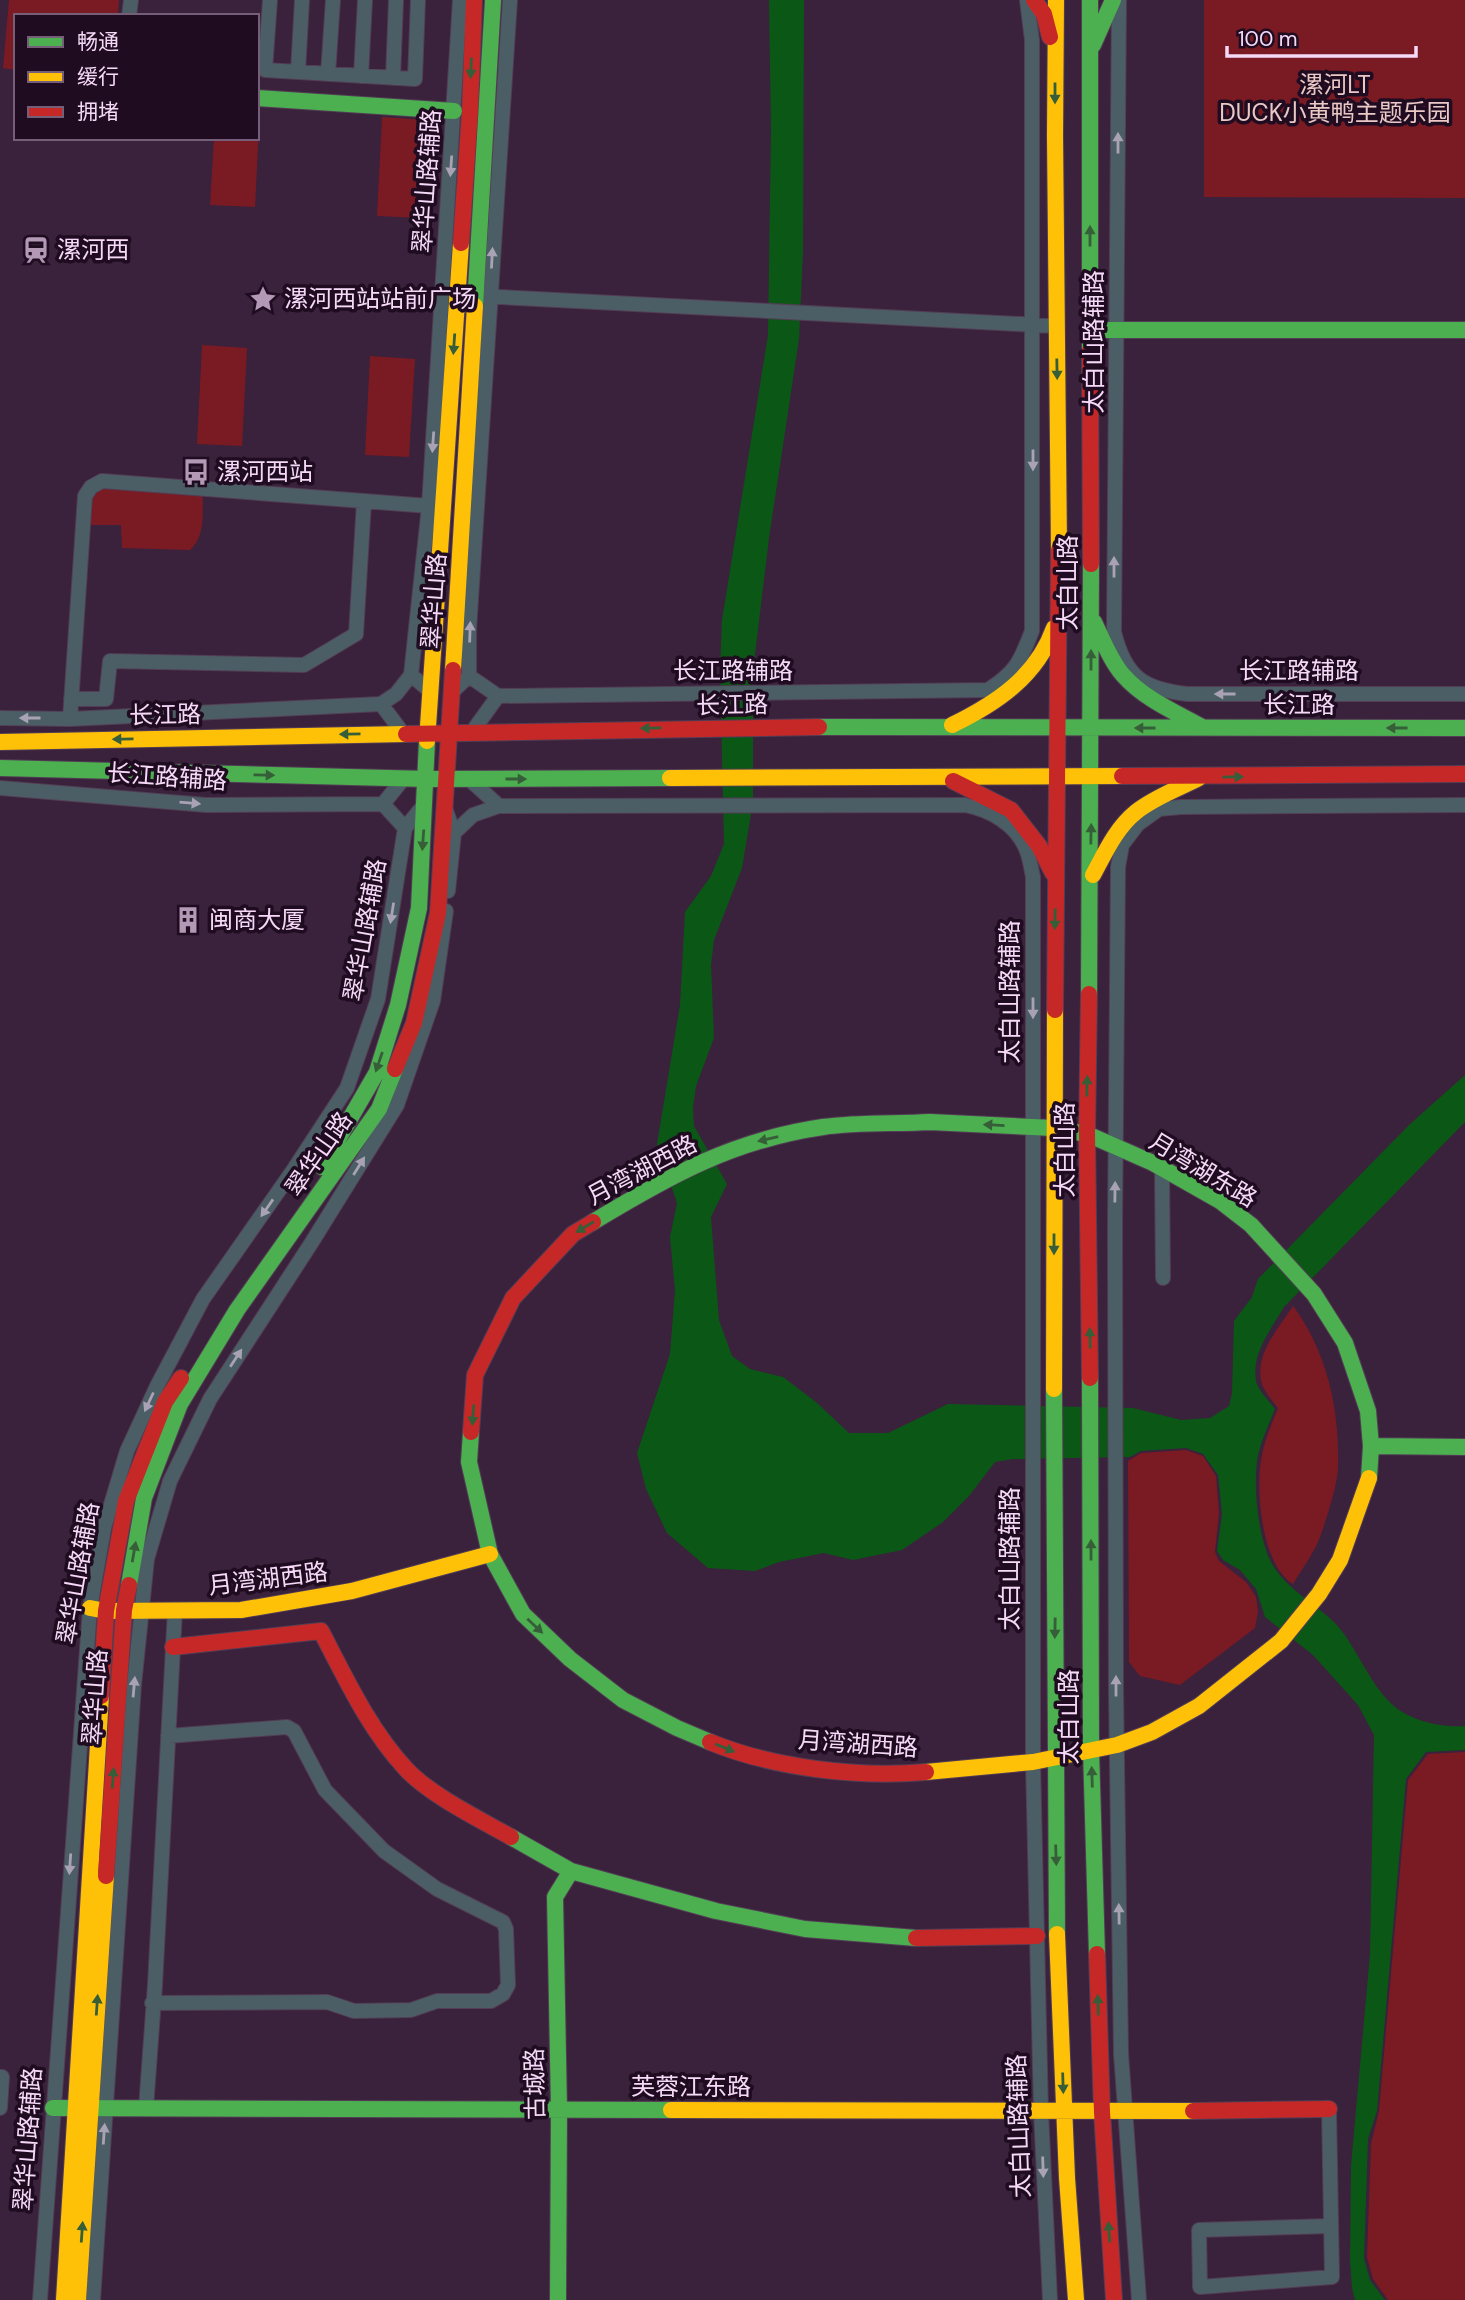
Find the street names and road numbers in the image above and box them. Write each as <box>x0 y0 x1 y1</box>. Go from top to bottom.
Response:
street label: 翠华山路辅路 <box>406 108 447 254</box>
street label: 太白山路辅路 <box>1078 270 1109 414</box>
street label: 太白山路 <box>1052 535 1083 631</box>
street label: 翠华山路 <box>415 552 452 650</box>
street label: 长江路辅路 <box>673 655 793 686</box>
street label: 长江路辅路 <box>1239 655 1359 686</box>
street label: 长江路 <box>696 688 768 721</box>
street label: 长江路 <box>1263 689 1335 720</box>
street label: 长江路 <box>129 698 201 731</box>
street label: 长江路辅路 <box>106 757 228 796</box>
street label: 翠华山路辅路 <box>337 856 392 1004</box>
street label: 太白山路辅路 <box>994 920 1025 1064</box>
street label: 太白山路 <box>1049 1102 1080 1198</box>
street label: 翠华山路 <box>278 1106 359 1202</box>
street label: 月湾湖东路 <box>1144 1125 1263 1214</box>
street label: 月湾湖西路 <box>582 1128 702 1211</box>
street label: 太白山路辅路 <box>994 1487 1025 1631</box>
street label: 翠华山路辅路 <box>50 1499 105 1647</box>
street label: 月湾湖西路 <box>206 1556 329 1601</box>
street label: 翠华山路 <box>76 1648 113 1746</box>
street label: 太白山路 <box>1053 1669 1084 1765</box>
street label: 月湾湖西路 <box>797 1724 919 1763</box>
street label: 古城路 <box>518 2048 551 2120</box>
street label: 太白山路辅路 <box>1000 2054 1037 2199</box>
street label: 翠华山路辅路 <box>7 2066 48 2212</box>
street label: 芙蓉江东路 <box>631 2071 751 2102</box>

